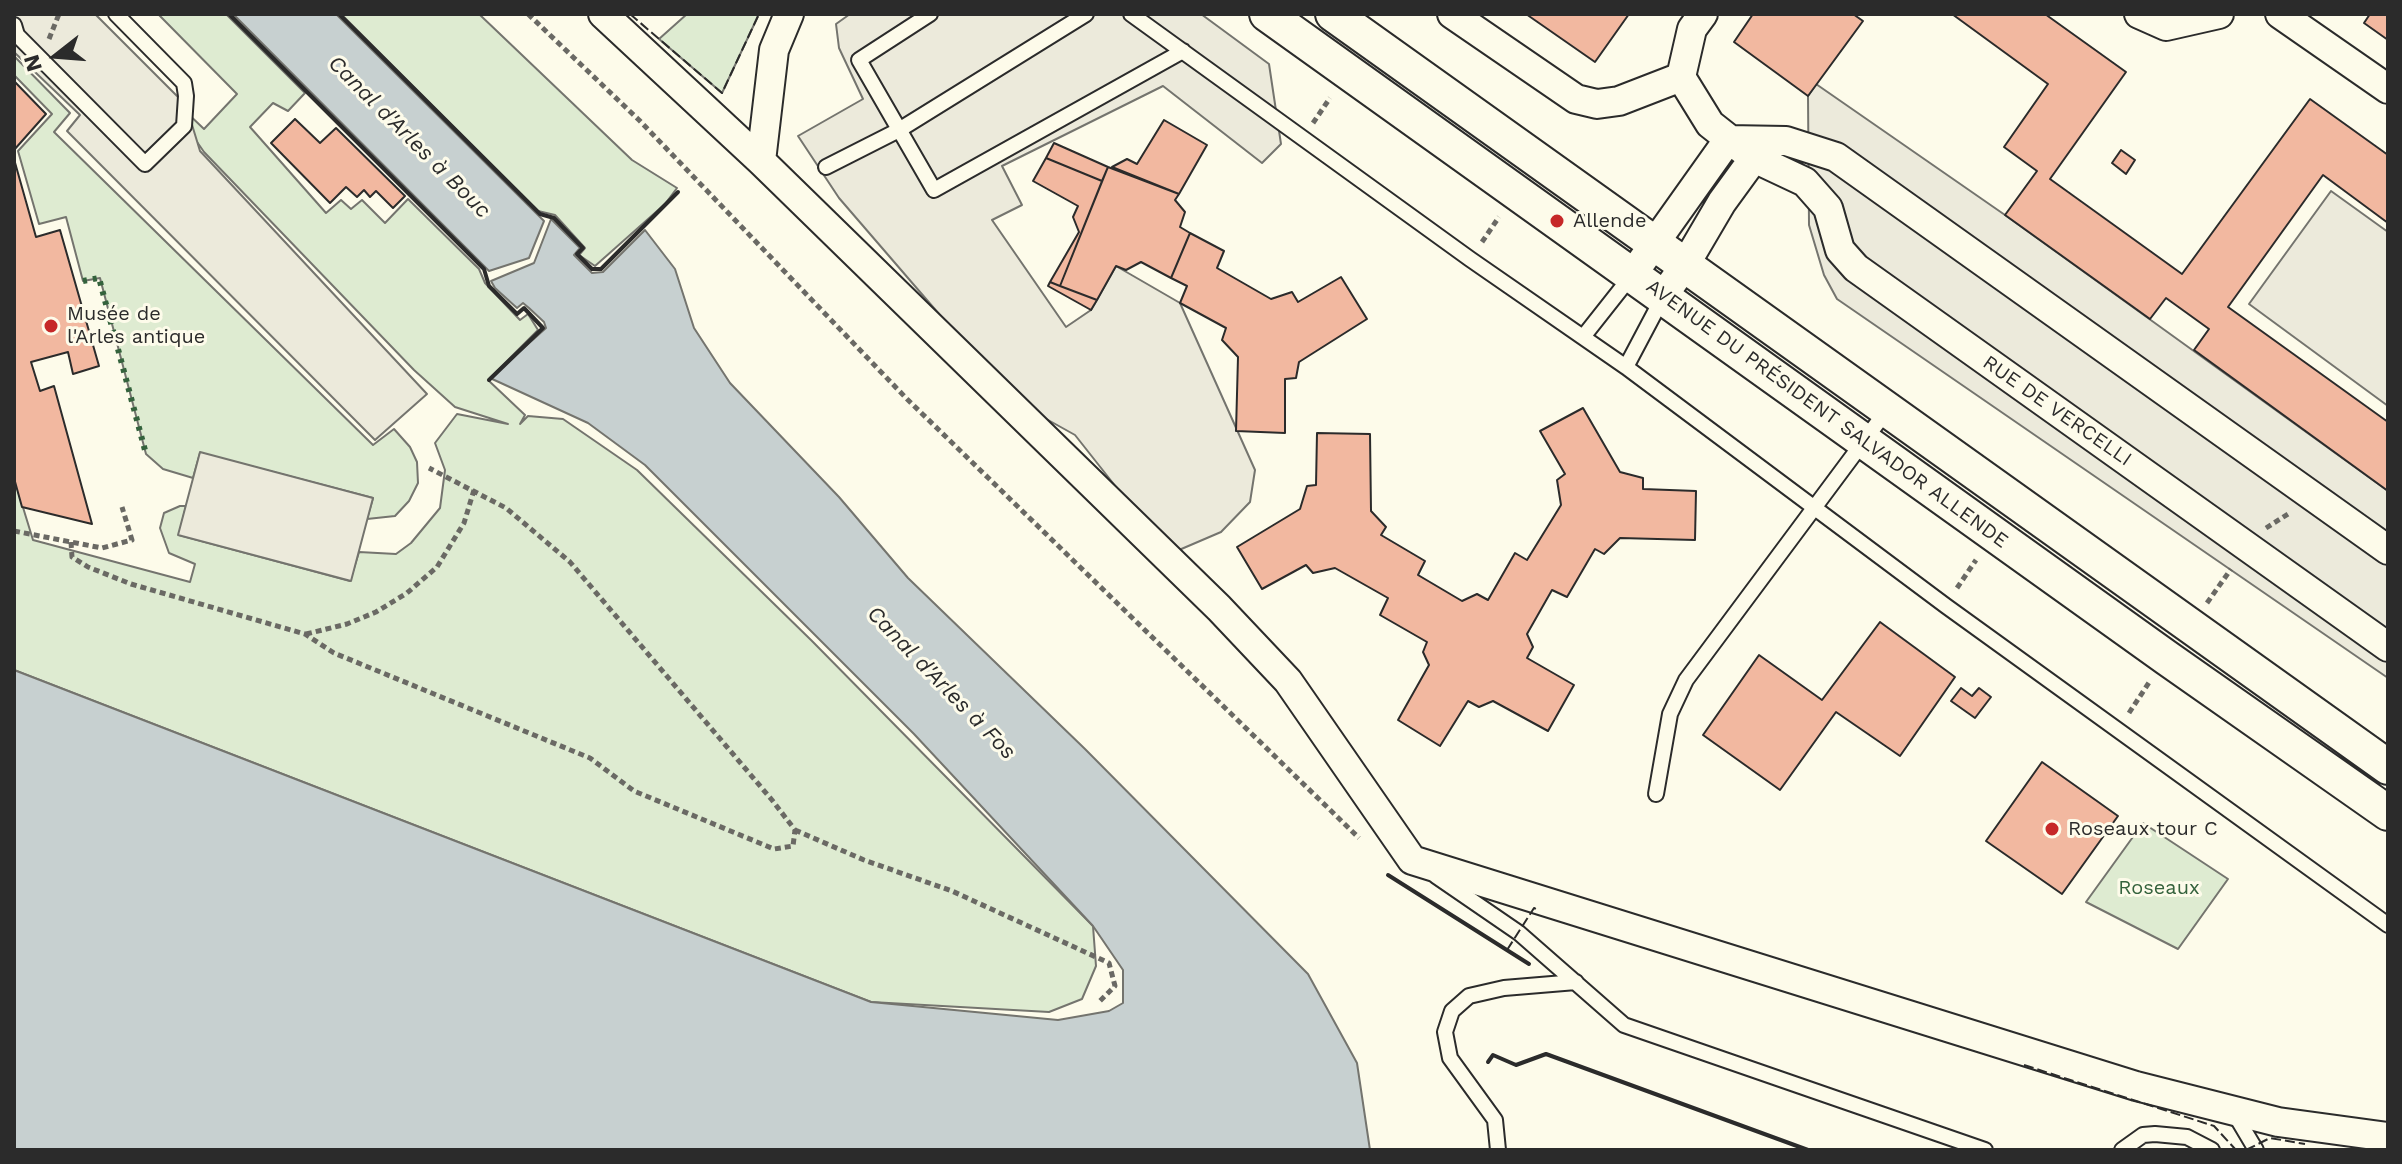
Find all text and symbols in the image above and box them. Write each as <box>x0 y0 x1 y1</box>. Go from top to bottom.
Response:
north arrow <box>16 16 96 96</box>
water label: Canal d'Arles à Bouc <box>322 50 496 224</box>
text: N <box>18 52 47 75</box>
place label: Allende <box>1573 209 1646 233</box>
marker: Allende <box>1548 212 1566 230</box>
street label: AVENUE DU PRÉSIDENT SALVADOR ALLENDE <box>1641 275 2013 553</box>
place label: Musée de l'Arles antique <box>67 302 205 349</box>
marker: Musée de l'Arles antique <box>42 317 60 335</box>
street label: RUE DE VERCELLI <box>1978 351 2136 471</box>
water label: Canal d'Arles à Fos <box>861 601 1021 765</box>
place label: Roseaux tour C <box>2068 817 2218 841</box>
marker: Roseaux tour C <box>2043 820 2061 838</box>
park label: Roseaux <box>2118 876 2200 900</box>

